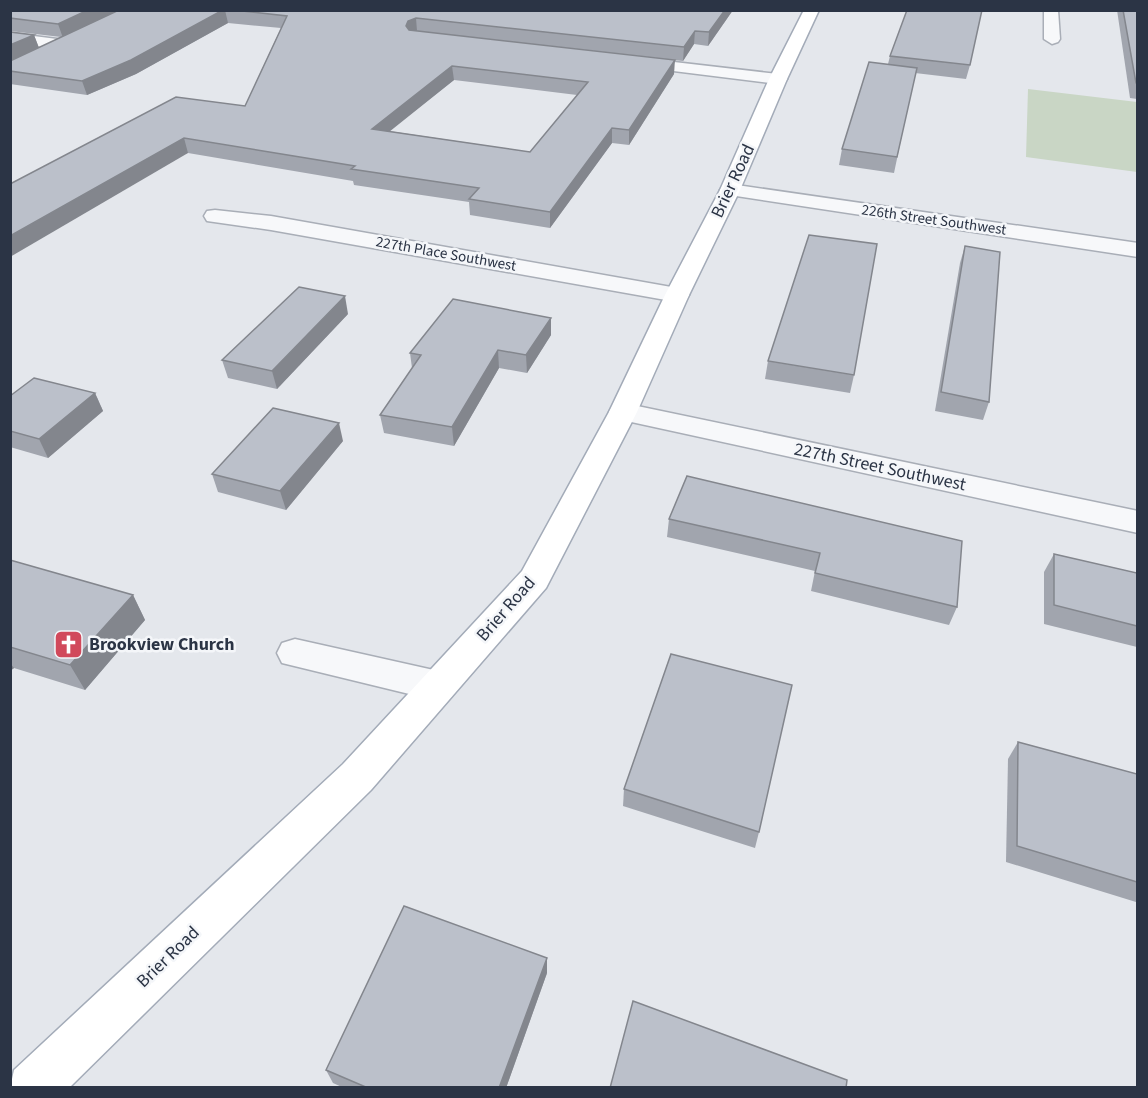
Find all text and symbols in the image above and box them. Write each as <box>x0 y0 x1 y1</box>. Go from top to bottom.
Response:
street label: Brier Road <box>705 140 761 222</box>
street label: 226th Street Southwest <box>860 199 1008 241</box>
street label: 227th Place Southwest <box>374 231 518 277</box>
street label: 227th Street Southwest <box>792 437 968 497</box>
street label: Brier Road <box>471 571 541 647</box>
church icon: Brookview Church <box>52 628 84 660</box>
place label: Brookview Church <box>89 632 235 657</box>
street label: Brier Road <box>131 921 205 993</box>

